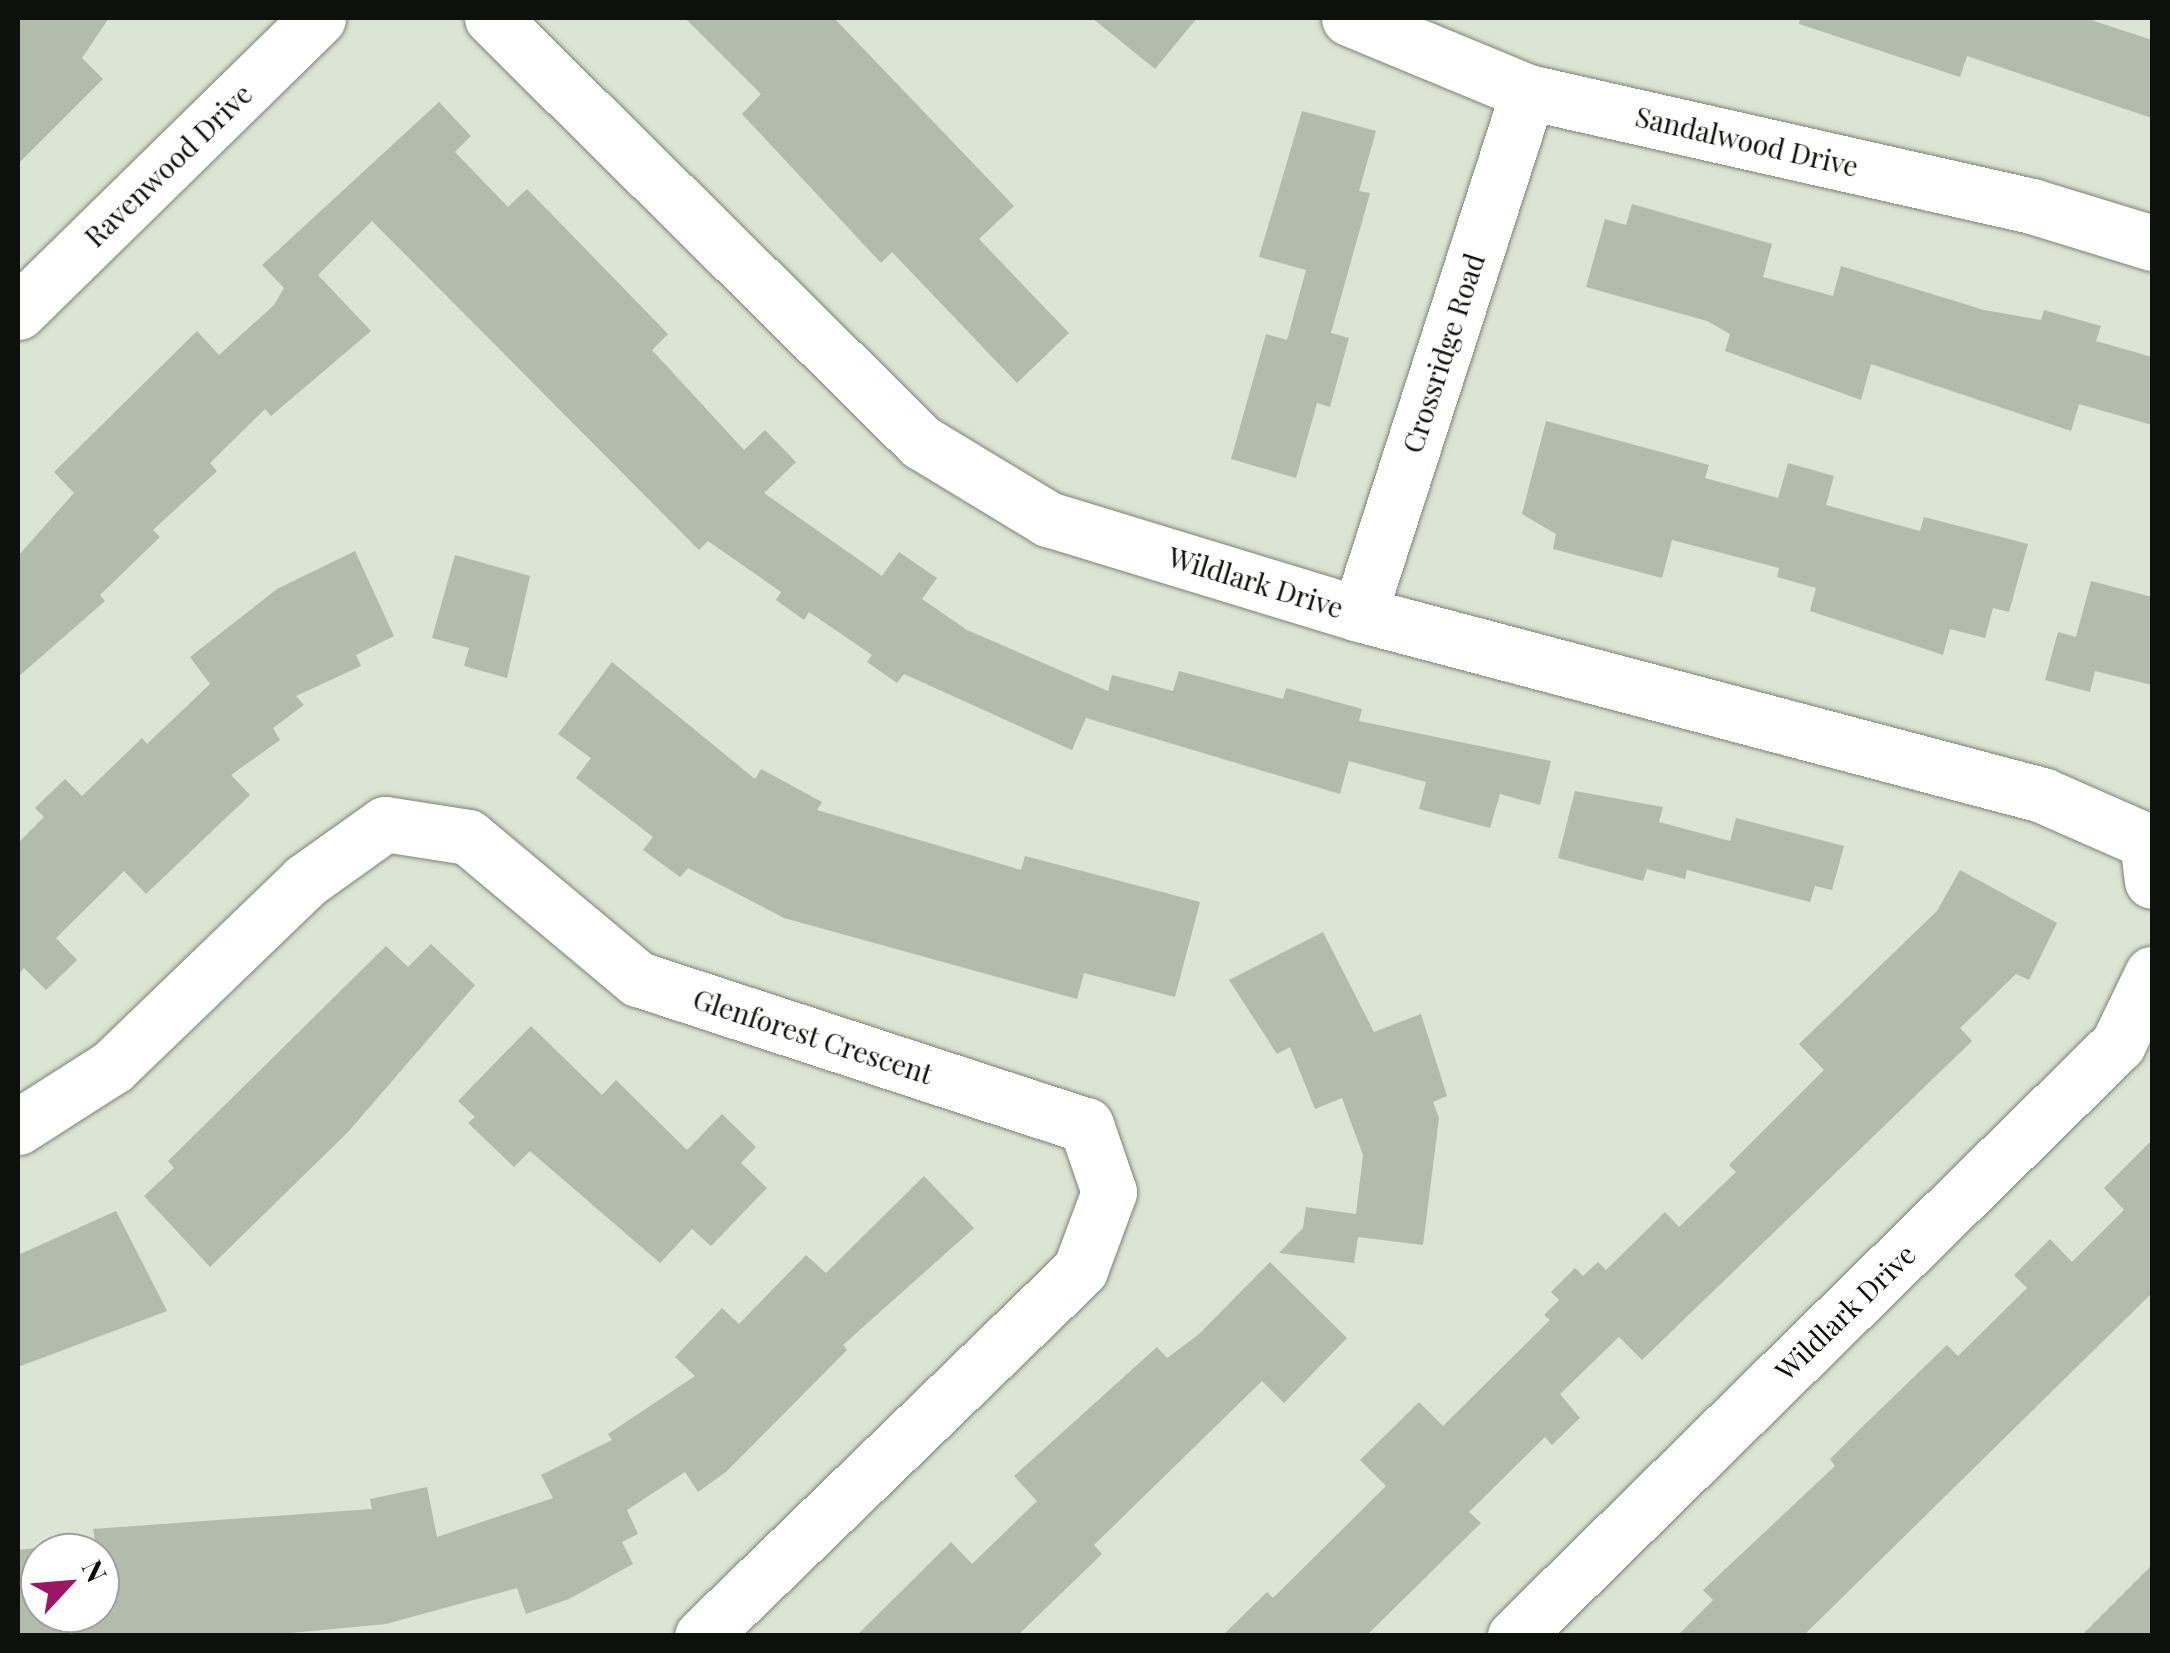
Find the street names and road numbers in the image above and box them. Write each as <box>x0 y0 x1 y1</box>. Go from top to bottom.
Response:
street label: Ravenwood Drive <box>77 77 259 253</box>
street label: Sandalwood Drive <box>1632 99 1862 183</box>
street label: Crossridge Road <box>1395 249 1491 457</box>
street label: Wildlark Drive <box>1164 539 1348 625</box>
street label: Glenforest Crescent <box>689 981 937 1091</box>
street label: Wildlark Drive <box>1768 1237 1922 1387</box>

